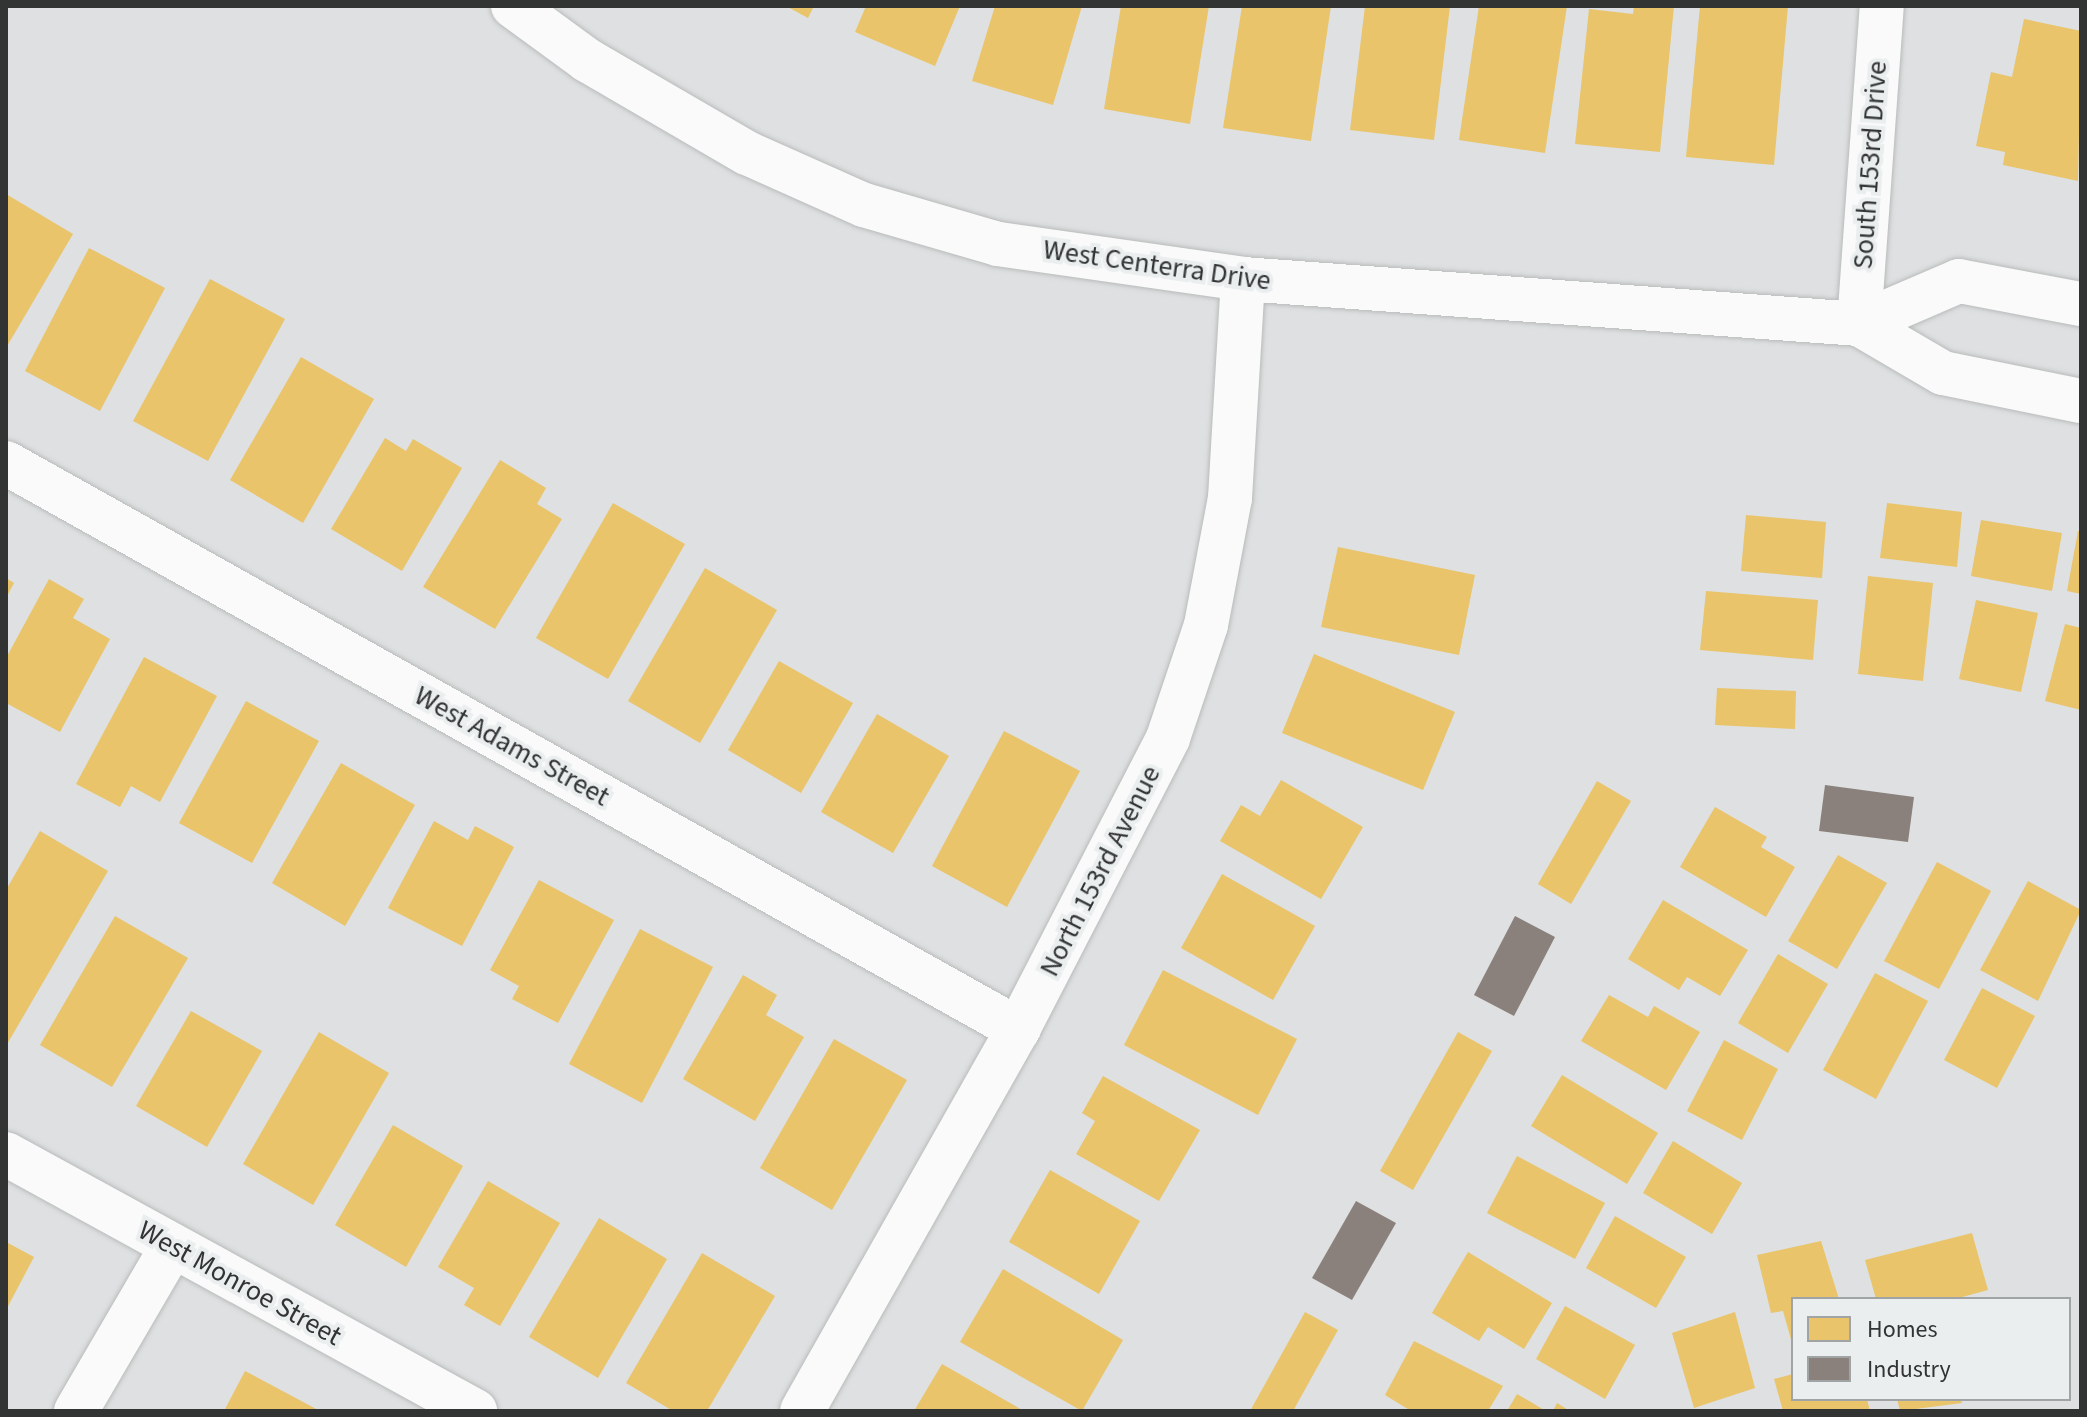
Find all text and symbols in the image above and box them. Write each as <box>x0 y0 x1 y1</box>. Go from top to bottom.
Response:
street label: South 153rd Drive <box>1846 60 1894 270</box>
street label: West Centerra Drive <box>1041 232 1273 298</box>
street label: West Adams Street <box>409 679 615 813</box>
street label: North 153rd Avenue <box>1032 760 1168 982</box>
street label: West Monroe Street <box>132 1213 348 1353</box>
legend <box>1791 1297 2071 1401</box>
text: Homes <box>1867 1312 1938 1347</box>
text: Industry <box>1867 1352 1951 1387</box>

